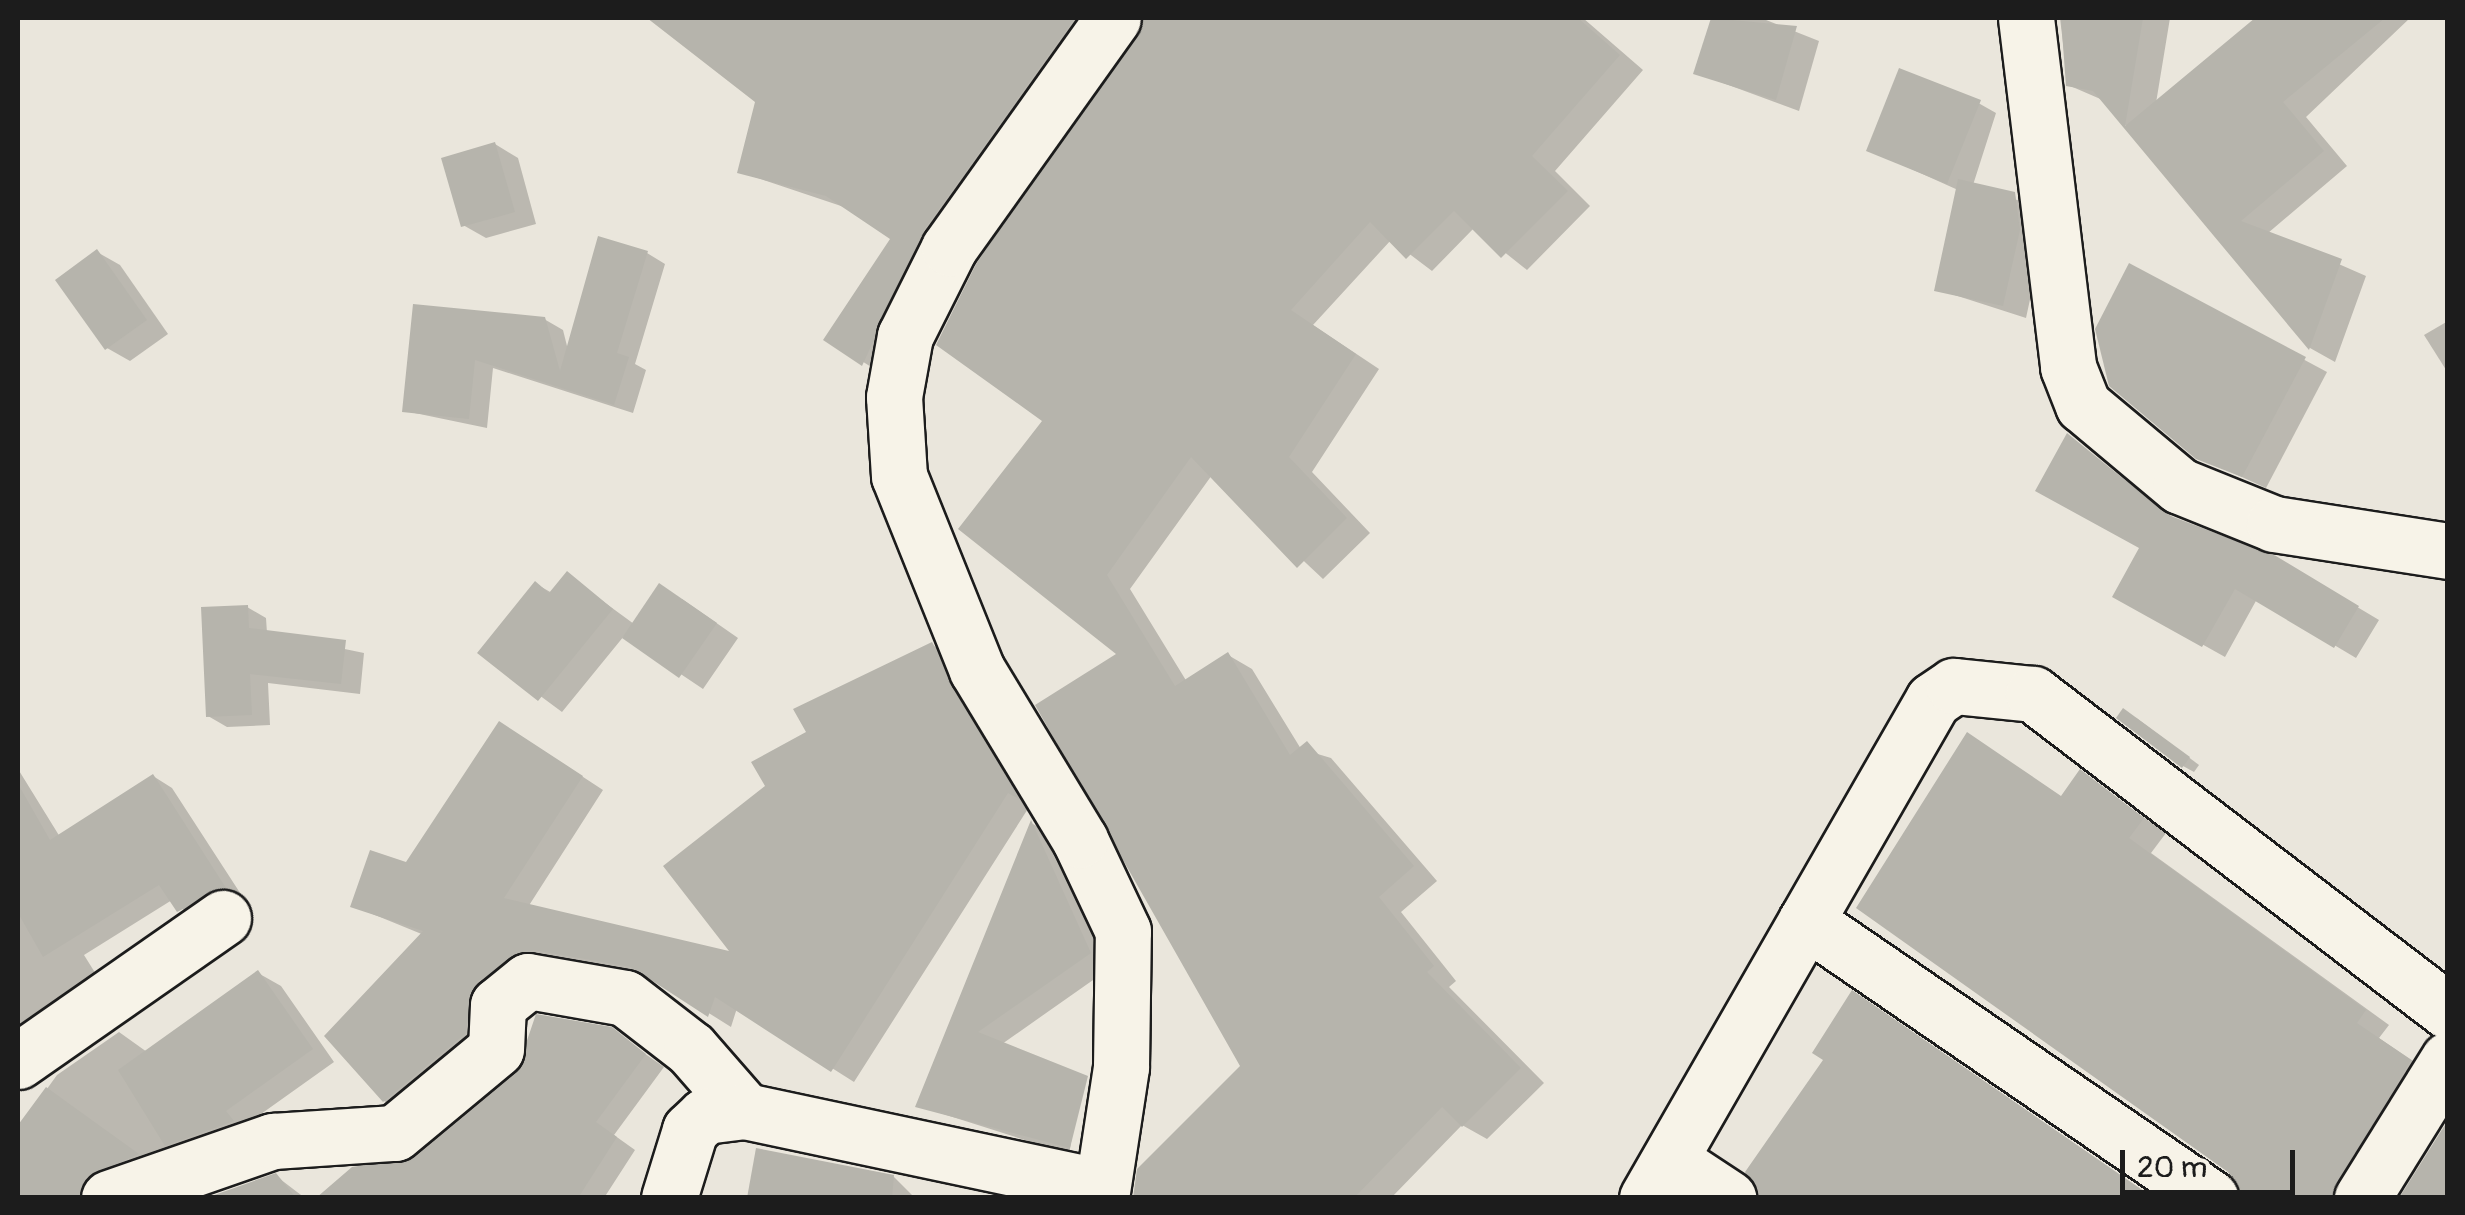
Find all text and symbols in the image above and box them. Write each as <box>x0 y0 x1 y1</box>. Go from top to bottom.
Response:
scale bar <box>2125 1130 2300 1192</box>
text: 20 m <box>2137 1149 2207 1186</box>

